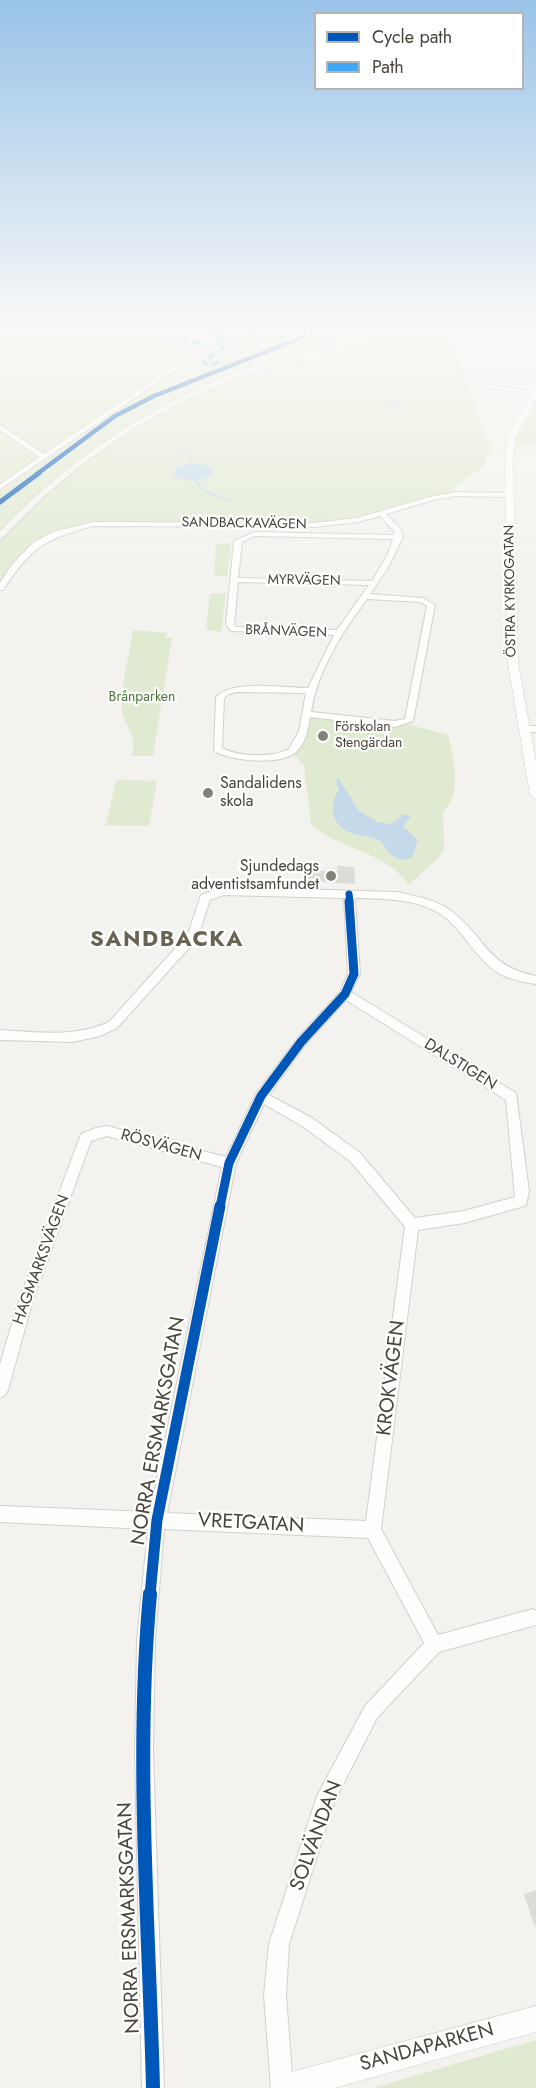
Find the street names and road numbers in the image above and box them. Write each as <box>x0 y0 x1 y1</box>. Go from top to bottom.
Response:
street label: SANDBACKAVÄGEN <box>181 515 307 533</box>
street label: ÖSTRA KYRKOGATAN <box>501 525 521 657</box>
street label: MYRVÄGEN <box>267 572 341 590</box>
street label: BRÅNVÄGEN <box>245 622 327 642</box>
street label: DALSTIGEN <box>420 1035 500 1095</box>
street label: RÖSVÄGEN <box>118 1126 204 1166</box>
street label: HAGMARKSVÄGEN <box>10 1192 74 1328</box>
street label: NORRA ERSMARKSGATAN <box>127 1315 191 1547</box>
street label: KROKVÄGEN <box>373 1319 411 1437</box>
street label: VRETGATAN <box>197 1509 305 1539</box>
street label: SOLVÄNDAN <box>286 1778 348 1894</box>
street label: NORRA ERSMARKSGATAN <box>114 1802 146 2034</box>
street label: SANDAPARKEN <box>357 2019 497 2077</box>

